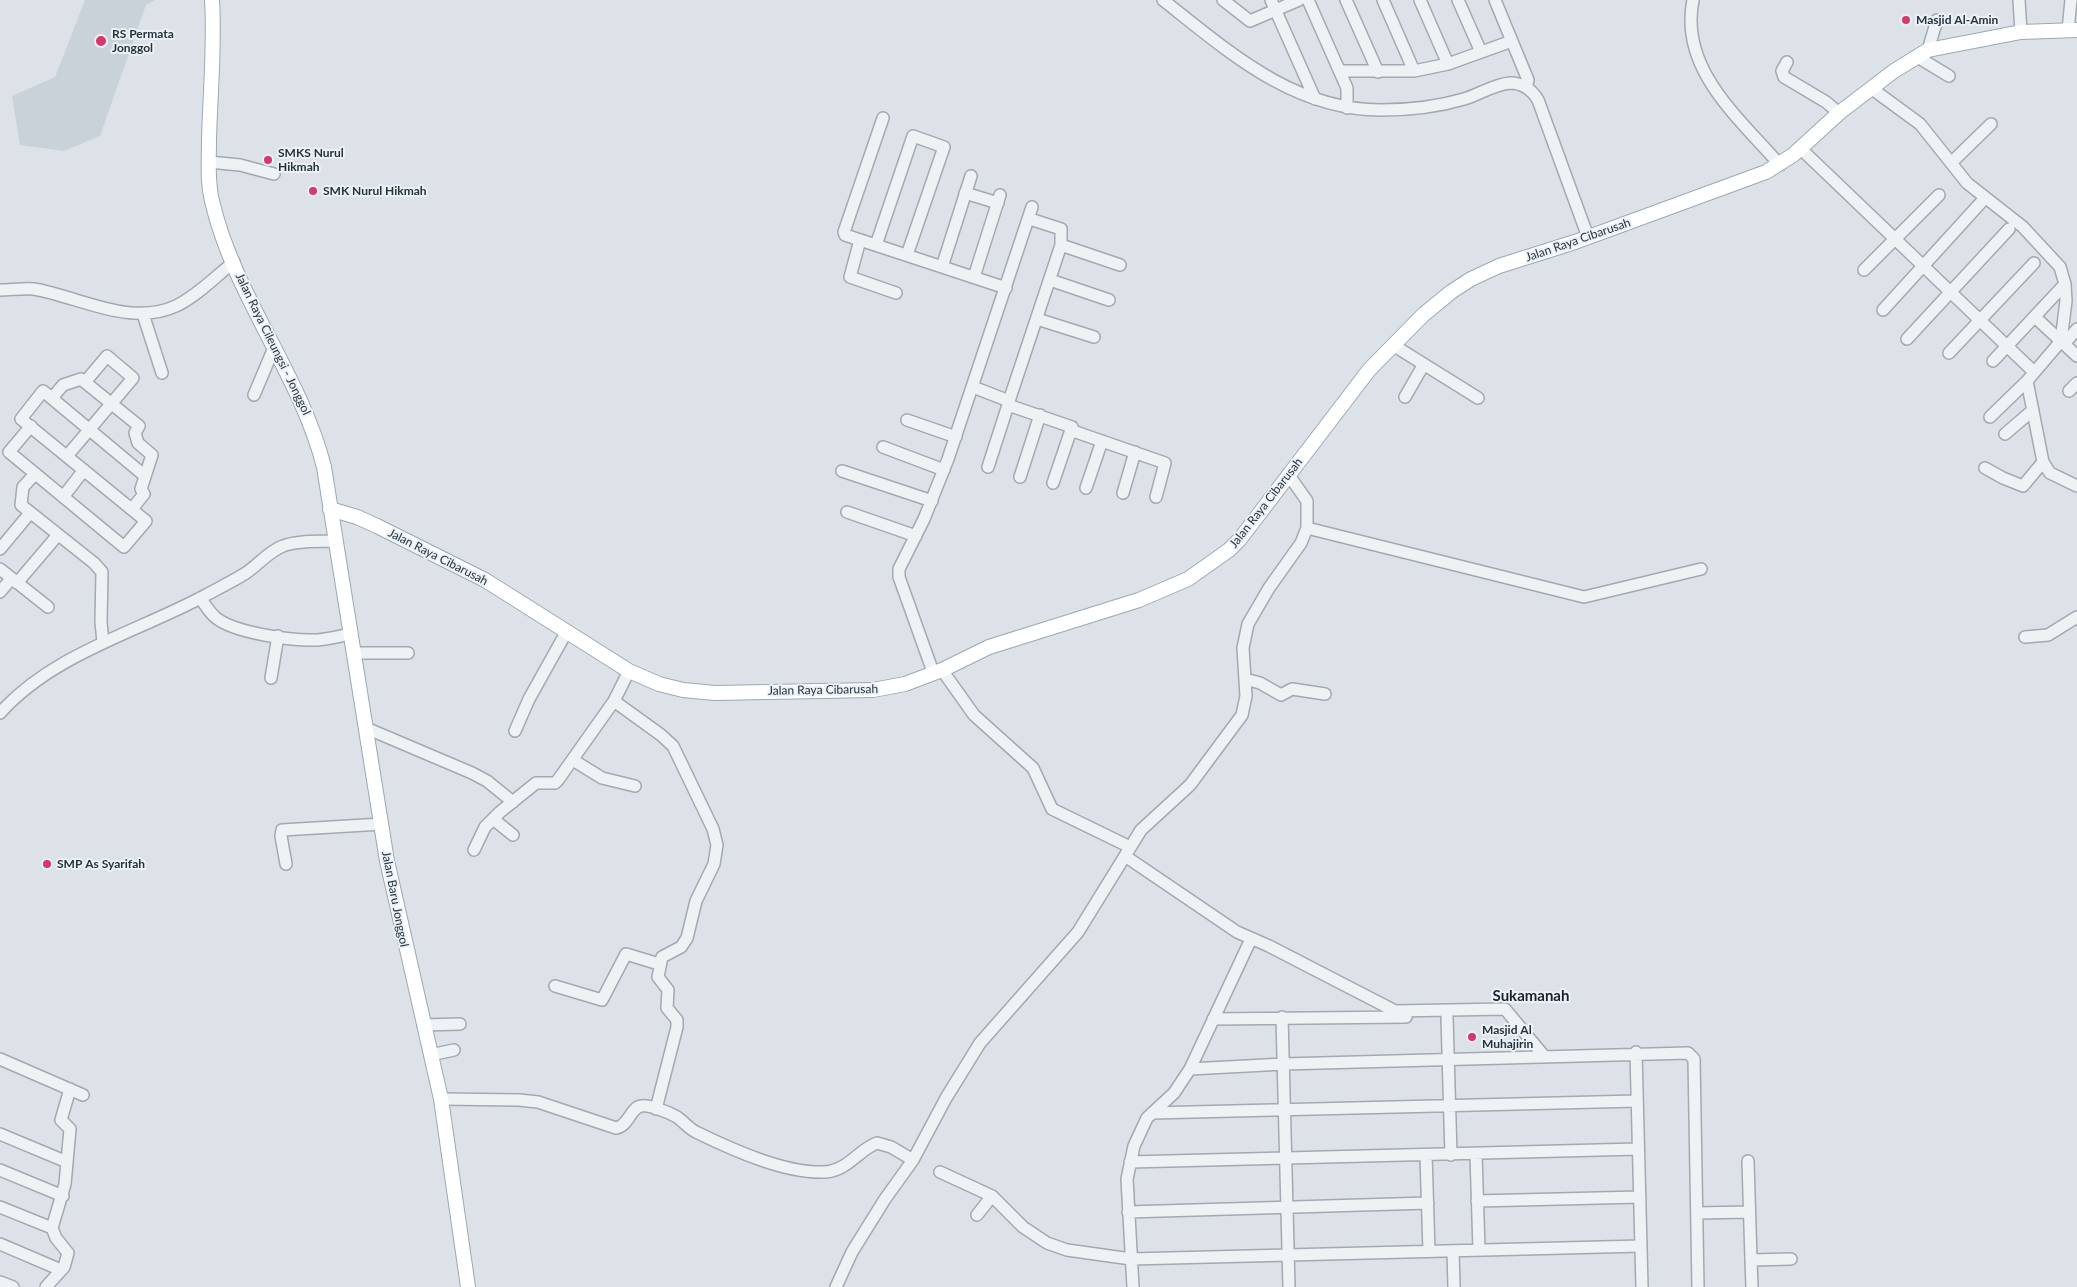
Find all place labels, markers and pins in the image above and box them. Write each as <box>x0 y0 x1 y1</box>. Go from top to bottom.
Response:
place label: Masjid Al-Amin <box>1916 13 1998 27</box>
marker: Masjid Al-Amin <box>1900 14 1912 26</box>
place label: RS Permata Jonggol <box>112 27 174 55</box>
marker: RS Permata Jonggol <box>94 34 108 48</box>
place label: SMKS Nurul Hikmah <box>278 146 344 174</box>
marker: SMKS Nurul Hikmah <box>262 154 274 166</box>
place label: SMK Nurul Hikmah <box>323 184 427 198</box>
marker: SMK Nurul Hikmah <box>307 185 319 197</box>
place label: SMP As Syarifah <box>57 857 145 871</box>
marker: SMP As Syarifah <box>41 858 53 870</box>
place label: Masjid Al Muhajirin <box>1482 1023 1533 1051</box>
marker: Masjid Al Muhajirin <box>1466 1031 1478 1043</box>

